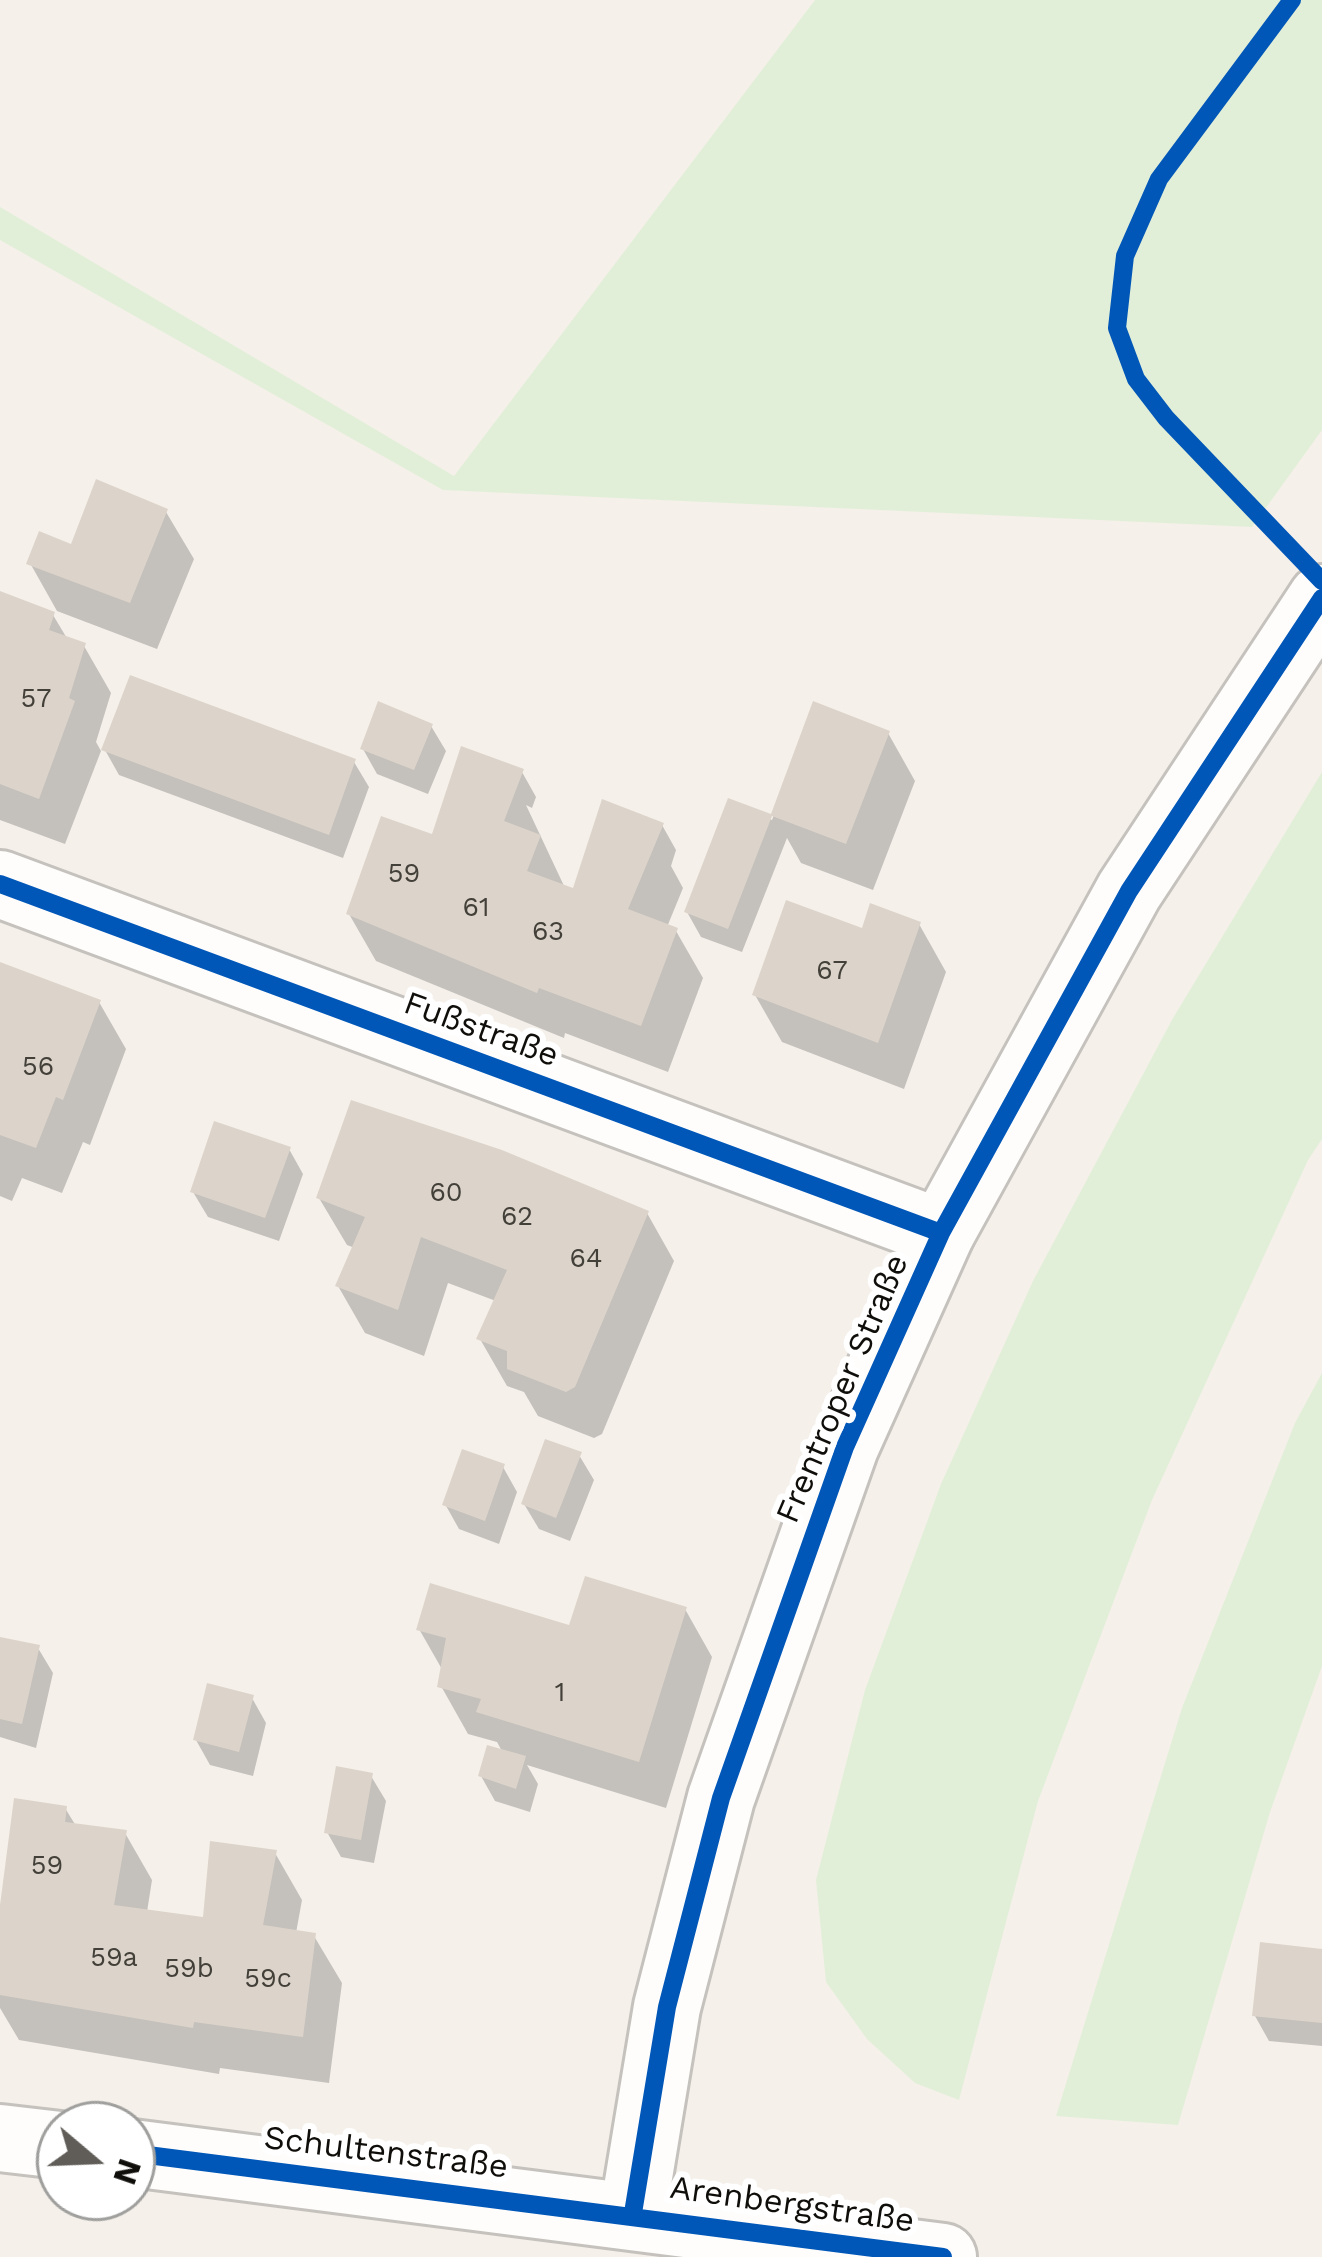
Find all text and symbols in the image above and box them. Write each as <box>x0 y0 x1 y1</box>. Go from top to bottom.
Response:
house number: 57 <box>21 683 51 715</box>
house number: 59 <box>388 858 420 890</box>
house number: 61 <box>463 892 489 924</box>
house number: 63 <box>532 916 564 948</box>
house number: 67 <box>816 955 848 987</box>
street label: Fußstraße <box>398 984 564 1076</box>
house number: 56 <box>22 1051 54 1083</box>
house number: 60 <box>429 1177 463 1209</box>
house number: 62 <box>501 1201 533 1233</box>
house number: 64 <box>570 1243 602 1275</box>
street label: Frentroper Straße <box>769 1249 917 1529</box>
house number: 1 <box>555 1677 565 1709</box>
house number: 59 <box>31 1850 63 1882</box>
house number: 59a <box>90 1942 138 1974</box>
house number: 59b <box>164 1953 214 1985</box>
house number: 59c <box>244 1963 292 1995</box>
north arrow <box>36 2101 156 2221</box>
street label: Schultenstraße <box>262 2118 510 2188</box>
text: N <box>105 2154 150 2190</box>
street label: Arenbergstraße <box>667 2168 917 2242</box>

